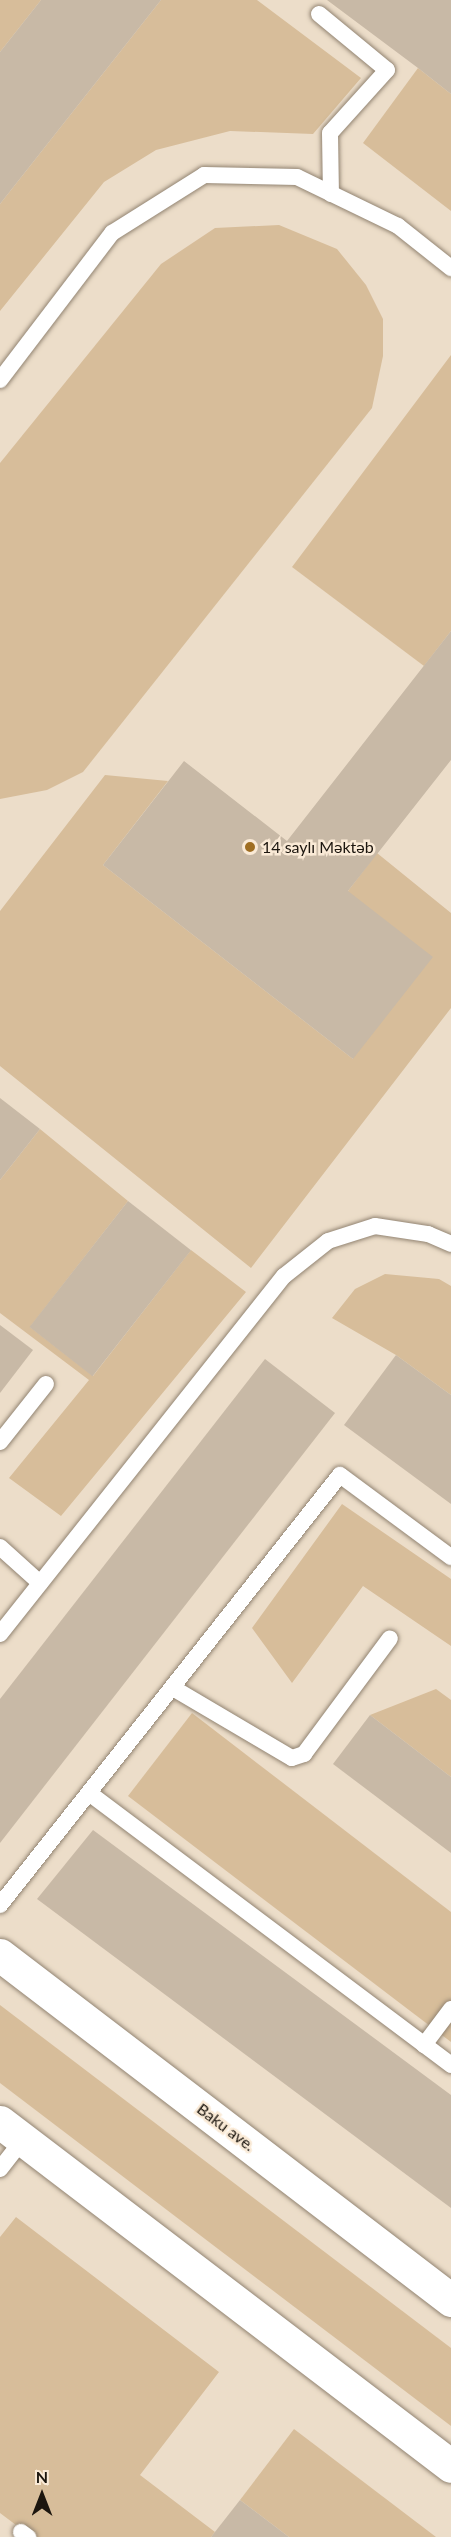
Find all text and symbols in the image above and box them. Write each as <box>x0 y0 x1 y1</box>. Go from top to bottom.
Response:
place label: 14 saylı Məktəb <box>262 837 374 857</box>
marker: 14 saylı Məktəb <box>243 840 257 854</box>
street label: Baku ave. <box>193 2099 259 2155</box>
north arrow <box>12 2465 72 2525</box>
text: N <box>36 2467 48 2486</box>

